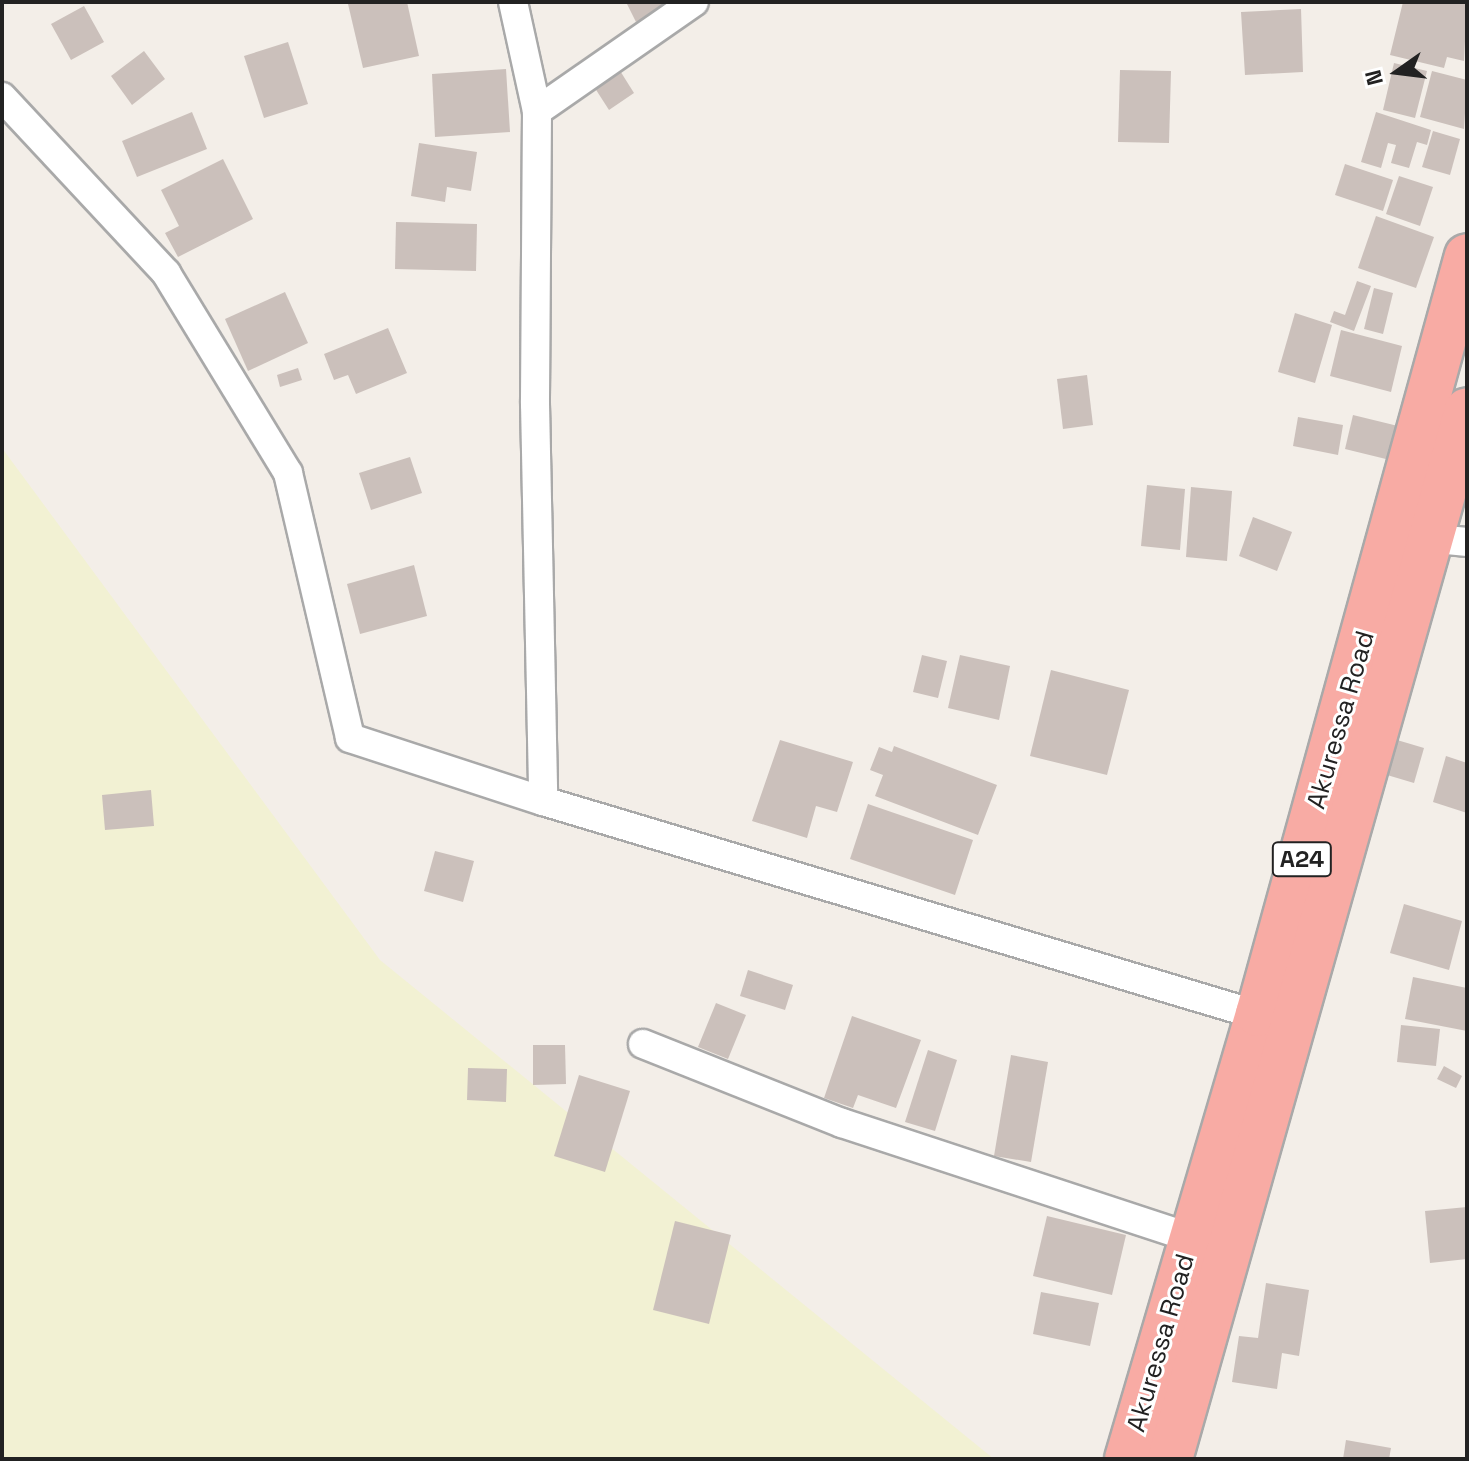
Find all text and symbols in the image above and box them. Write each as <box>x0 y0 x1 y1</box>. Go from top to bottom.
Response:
north arrow <box>1357 32 1437 112</box>
text: N <box>1358 67 1389 88</box>
street label: Akuressa Road <box>1301 627 1381 813</box>
road number: A24 <box>1270 839 1334 879</box>
street label: Akuressa Road <box>1121 1250 1201 1436</box>

